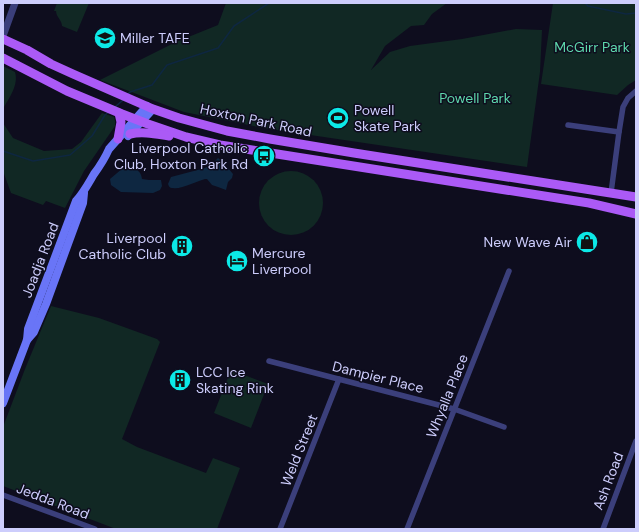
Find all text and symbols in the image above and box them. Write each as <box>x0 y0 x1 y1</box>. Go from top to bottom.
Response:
school or university icon: Miller TAFE <box>92 25 118 51</box>
place label: Miller TAFE <box>120 29 190 47</box>
park label: McGirr Park <box>554 38 630 56</box>
park label: Powell Park <box>439 89 511 107</box>
street label: Hoxton Park Road <box>198 99 314 141</box>
place label: Powell Skate Park <box>354 101 421 135</box>
sports icon: Powell Skate Park <box>325 105 351 131</box>
place label: Liverpool Catholic Club, Hoxton Park Rd <box>114 139 248 173</box>
bus stop icon: Liverpool Catholic Club, Hoxton Park Rd <box>251 143 277 169</box>
street label: Joadja Road <box>17 220 63 300</box>
place label: Liverpool Catholic Club <box>79 229 166 263</box>
shop icon: New Wave Air <box>574 229 600 255</box>
building icon: Liverpool Catholic Club <box>169 233 195 259</box>
place label: New Wave Air <box>483 233 572 251</box>
place label: Mercure Liverpool <box>252 244 311 278</box>
hotel icon: Mercure Liverpool <box>224 248 250 274</box>
street label: Whyalla Place <box>422 351 472 441</box>
street label: Dampier Place <box>330 357 426 397</box>
place label: LCC Ice Skating Rink <box>196 363 274 397</box>
building icon: LCC Ice Skating Rink <box>167 367 193 393</box>
street label: Weld Street <box>276 411 322 489</box>
street label: Ash Road <box>589 449 627 513</box>
street label: Jedda Road <box>14 479 92 523</box>

